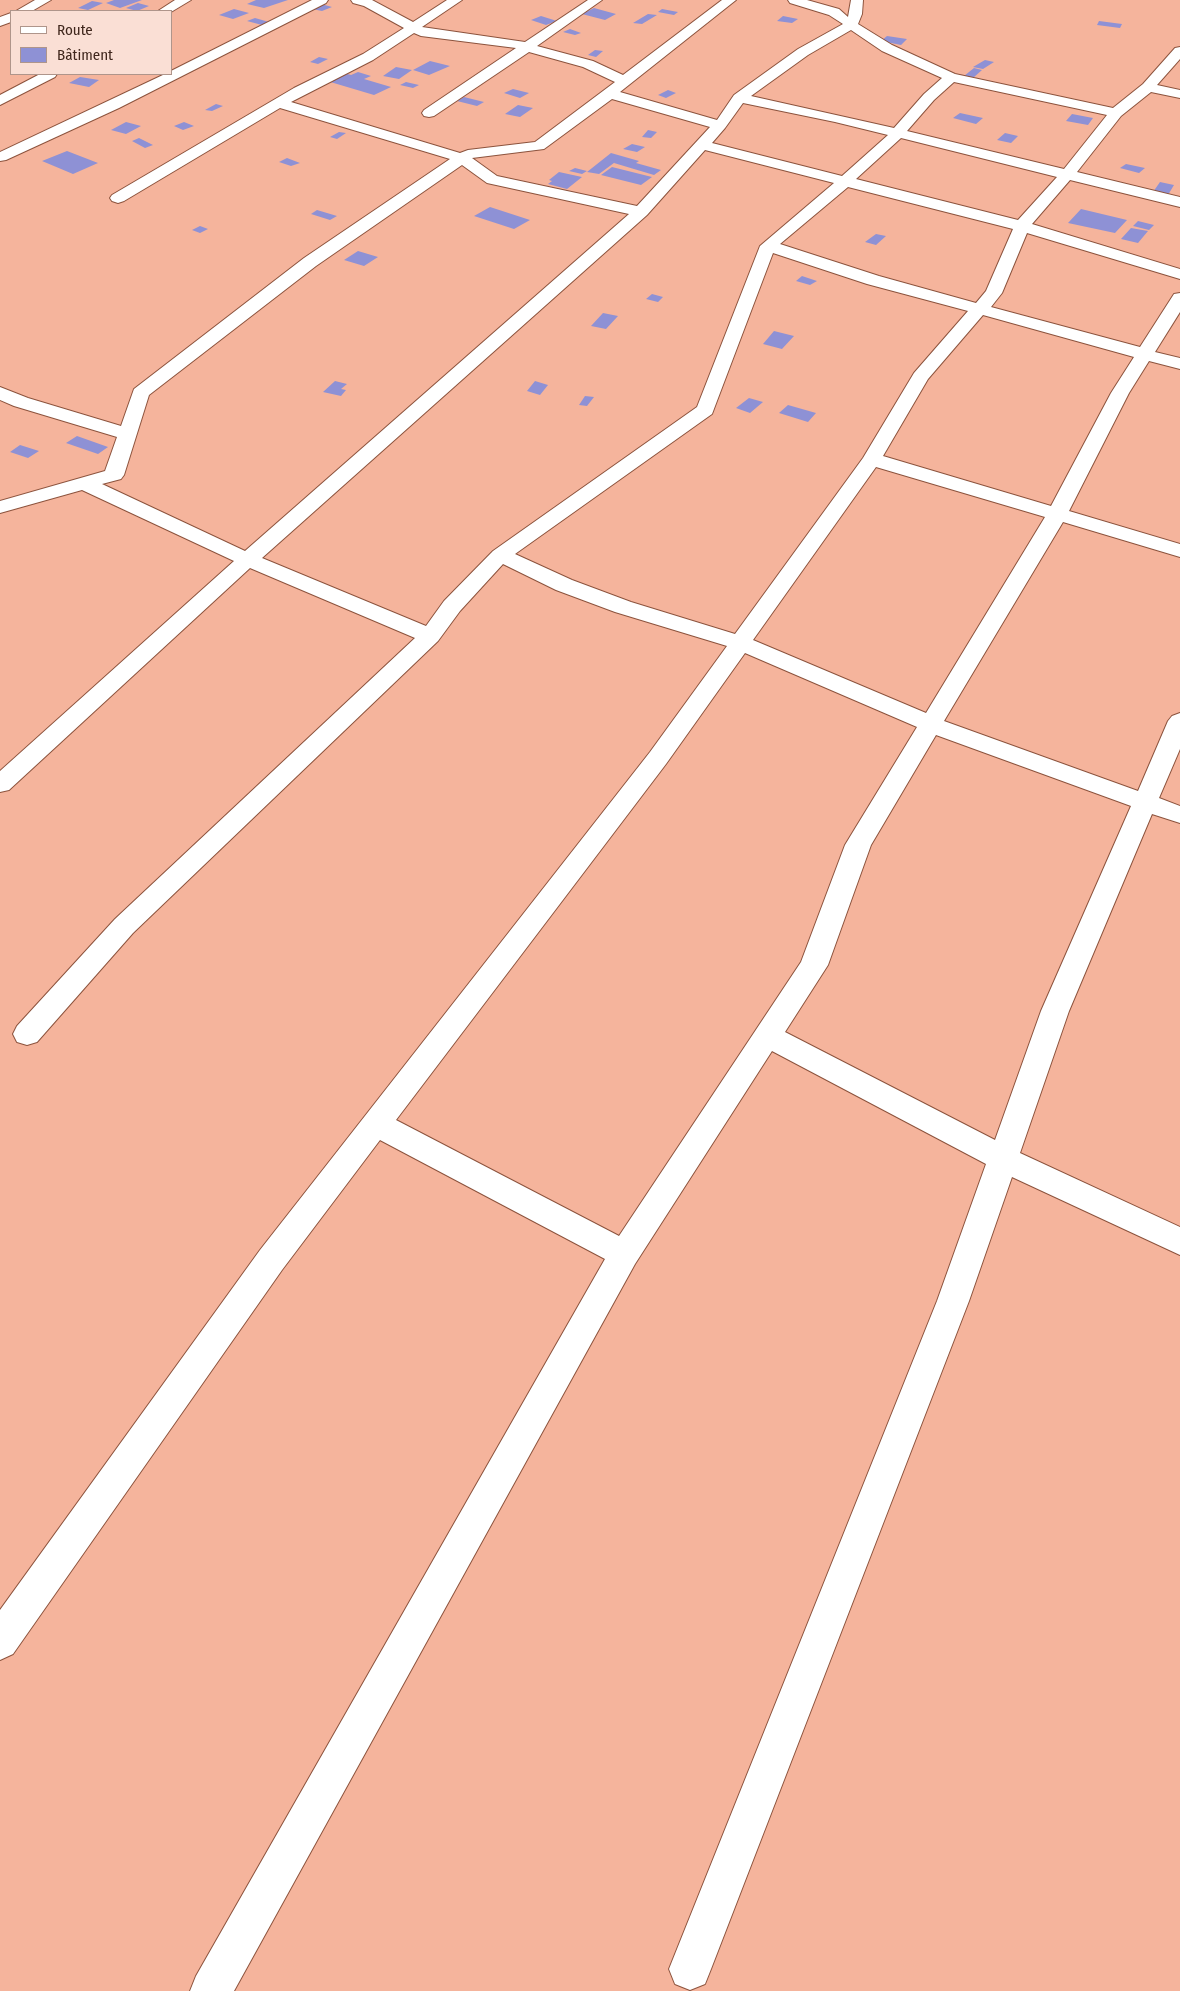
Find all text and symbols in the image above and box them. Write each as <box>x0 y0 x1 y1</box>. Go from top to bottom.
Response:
legend <box>10 10 172 75</box>
text: Route <box>57 21 93 39</box>
text: Bâtiment <box>57 46 113 64</box>

